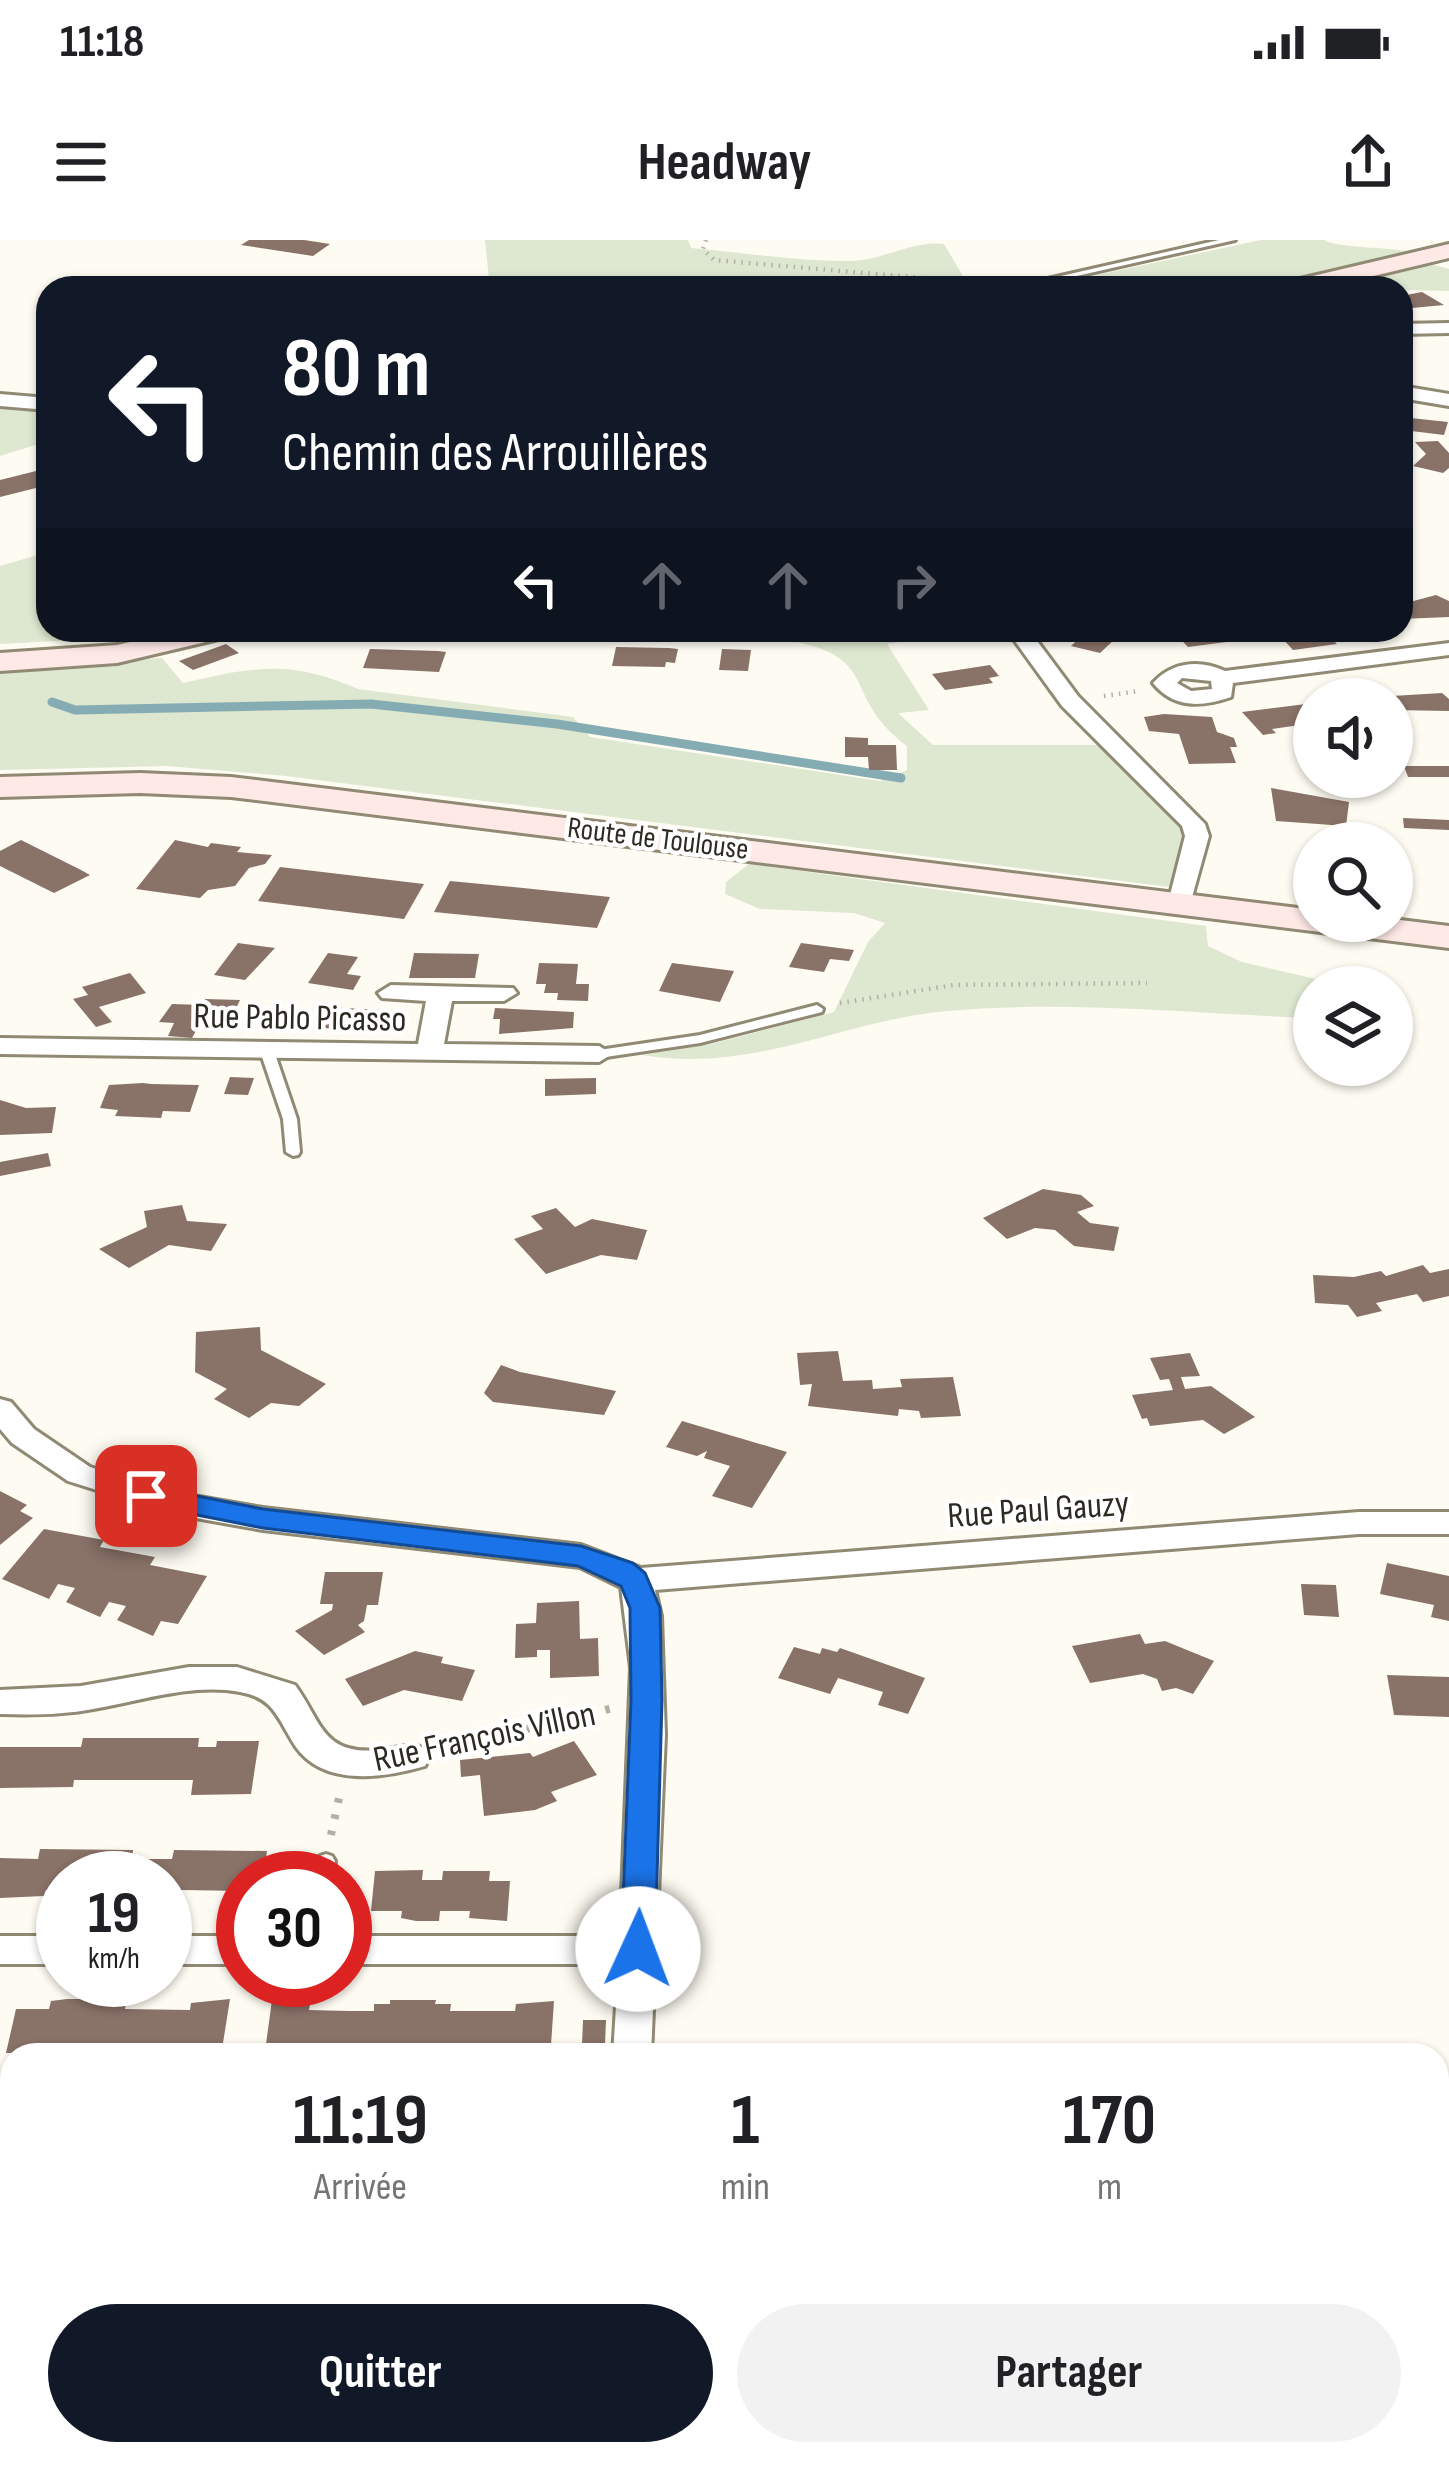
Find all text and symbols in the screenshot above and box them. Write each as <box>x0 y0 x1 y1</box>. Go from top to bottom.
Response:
text: 11:18 <box>60 15 144 70</box>
icon: menu <box>48 129 114 195</box>
icon: share <box>1335 129 1401 195</box>
text: Headway <box>638 130 811 195</box>
text: 80 m <box>282 319 430 420</box>
icon: left <box>84 324 240 480</box>
text: Chemin des Arrouillères <box>282 421 708 486</box>
icon: left <box>503 552 569 618</box>
icon: ahead <box>629 552 695 618</box>
icon: ahead <box>755 552 821 618</box>
icon: right <box>881 552 947 618</box>
map controls <box>1293 678 1413 1086</box>
button: sound <box>1293 678 1413 798</box>
street label: Route de Toulouse <box>565 810 750 868</box>
button: search <box>1293 822 1413 942</box>
button: layers <box>1293 966 1413 1086</box>
street label: Rue Pablo Picasso <box>193 995 407 1042</box>
pin <box>95 1445 197 1547</box>
icon: arrive <box>113 1463 179 1529</box>
street label: Rue Paul Gauzy <box>946 1483 1130 1538</box>
street label: Rue François Villon <box>370 1693 599 1782</box>
speed limit sign: 30 <box>216 1851 372 2007</box>
text: 19 <box>88 1878 140 1950</box>
position arrow <box>575 1886 701 2012</box>
text: km/h <box>88 1941 140 1977</box>
text: 11:19 <box>293 2078 428 2165</box>
text: 1 <box>731 2078 759 2165</box>
text: 170 <box>1063 2078 1156 2165</box>
text: Arrivée <box>314 2164 407 2211</box>
text: min <box>721 2164 770 2211</box>
text: m <box>1097 2164 1122 2211</box>
button: Quitter <box>48 2304 713 2442</box>
button: Partager <box>737 2304 1401 2442</box>

